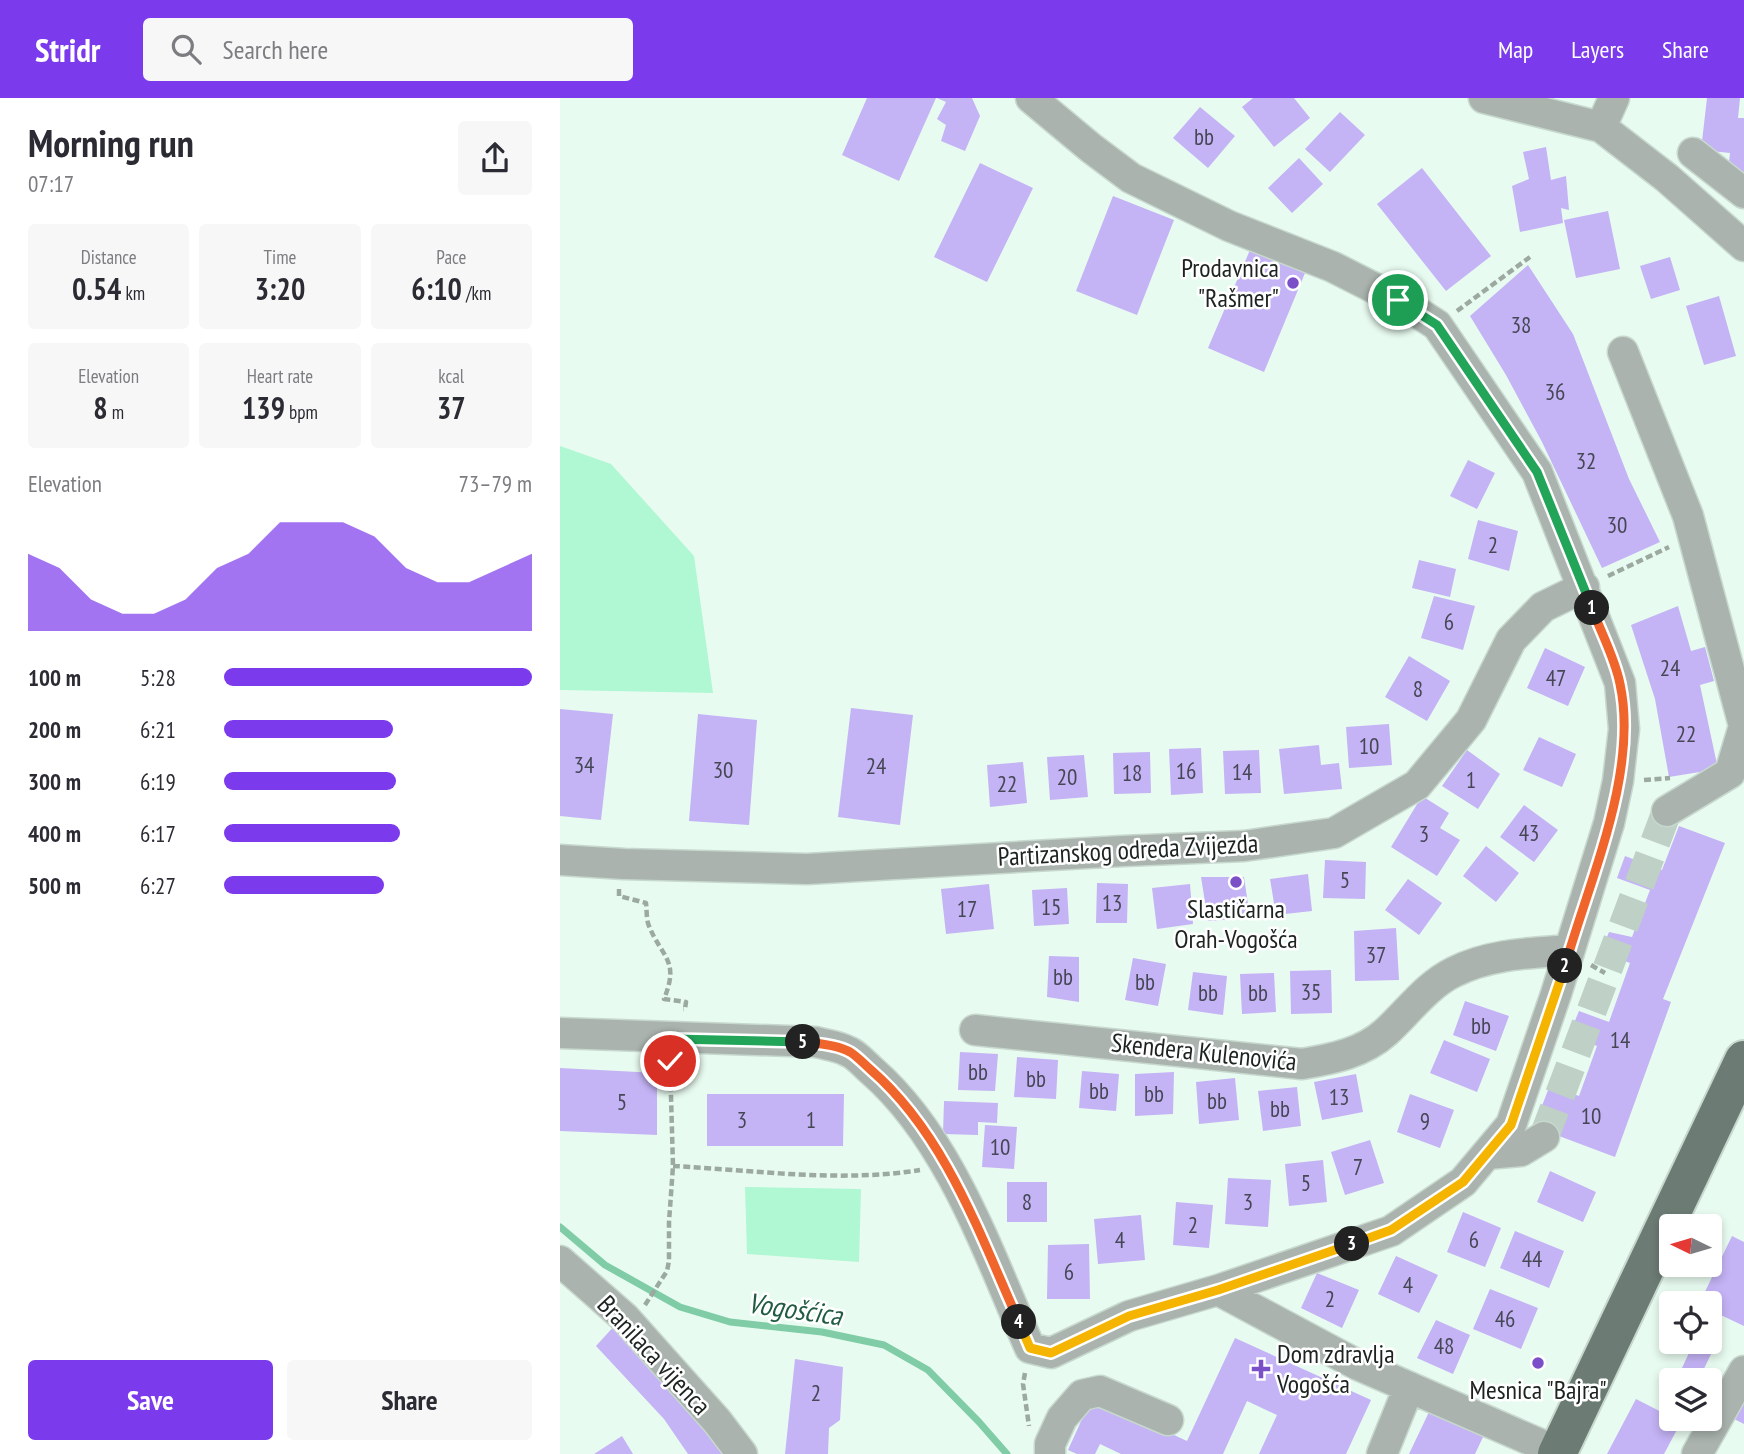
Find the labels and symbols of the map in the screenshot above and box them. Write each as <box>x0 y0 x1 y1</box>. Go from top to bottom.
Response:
house number: bb <box>1194 122 1214 151</box>
place label: Prodavnica "Rašmer" <box>1181 251 1279 314</box>
pin <box>1368 270 1428 330</box>
marker: Prodavnica "Rašmer" <box>1285 275 1301 291</box>
house number: 38 <box>1511 310 1531 339</box>
house number: 36 <box>1545 377 1565 406</box>
house number: 32 <box>1576 446 1596 475</box>
house number: 30 <box>1607 510 1627 539</box>
house number: 2 <box>1488 530 1498 559</box>
pin: 1 <box>1574 590 1610 626</box>
house number: 6 <box>1444 607 1454 636</box>
house number: 24 <box>1660 653 1680 682</box>
house number: 47 <box>1546 663 1566 692</box>
house number: 8 <box>1413 674 1423 703</box>
house number: 22 <box>1676 719 1696 748</box>
house number: 10 <box>1359 731 1379 760</box>
house number: 34 <box>574 750 594 779</box>
house number: 24 <box>866 751 886 780</box>
house number: 30 <box>713 755 733 784</box>
house number: 16 <box>1176 756 1196 785</box>
house number: 14 <box>1232 757 1252 786</box>
house number: 18 <box>1122 758 1142 787</box>
house number: 20 <box>1057 762 1077 791</box>
house number: 1 <box>1466 765 1476 794</box>
house number: 22 <box>997 769 1017 798</box>
house number: 43 <box>1519 818 1539 847</box>
house number: 3 <box>1419 819 1429 848</box>
street label: Partizanskog odreda Zvijezda <box>997 826 1259 873</box>
house number: 5 <box>1340 865 1350 894</box>
marker: Slastičarna Orah-Vogošća <box>1228 874 1244 890</box>
house number: 13 <box>1102 888 1122 917</box>
house number: 15 <box>1041 892 1061 921</box>
place label: Slastičarna Orah-Vogošća <box>1174 892 1298 955</box>
house number: 17 <box>957 894 977 923</box>
house number: 37 <box>1366 940 1386 969</box>
pin: 2 <box>1548 948 1583 984</box>
house number: bb <box>1053 962 1073 991</box>
house number: bb <box>1135 967 1155 996</box>
house number: 35 <box>1301 977 1321 1006</box>
house number: bb <box>1198 978 1218 1007</box>
house number: bb <box>1248 978 1268 1007</box>
house number: bb <box>1471 1011 1491 1040</box>
pin: 5 <box>786 1024 820 1060</box>
street label: Skendera Kulenovića <box>1110 1025 1298 1078</box>
house number: 14 <box>1610 1025 1630 1054</box>
pin <box>640 1031 700 1091</box>
house number: bb <box>968 1057 988 1086</box>
house number: bb <box>1026 1064 1046 1093</box>
house number: bb <box>1089 1076 1109 1105</box>
house number: bb <box>1144 1079 1164 1108</box>
house number: 13 <box>1329 1082 1349 1111</box>
house number: bb <box>1207 1086 1227 1115</box>
house number: 5 <box>617 1087 627 1116</box>
house number: bb <box>1270 1094 1290 1123</box>
house number: 10 <box>1581 1101 1601 1130</box>
house number: 3 <box>737 1105 747 1134</box>
house number: 1 <box>806 1105 816 1134</box>
house number: 9 <box>1420 1106 1430 1135</box>
house number: 10 <box>990 1132 1010 1161</box>
house number: 7 <box>1353 1152 1363 1181</box>
house number: 5 <box>1301 1168 1311 1197</box>
house number: 8 <box>1022 1187 1032 1216</box>
house number: 3 <box>1243 1187 1253 1216</box>
house number: 2 <box>1188 1210 1198 1239</box>
north arrow <box>1659 1214 1722 1278</box>
house number: 4 <box>1115 1225 1125 1254</box>
house number: 6 <box>1469 1225 1479 1254</box>
pin: 3 <box>1334 1226 1370 1262</box>
house number: 44 <box>1522 1244 1542 1273</box>
house number: 6 <box>1064 1257 1074 1286</box>
house number: 4 <box>1403 1270 1413 1299</box>
water label: Vogošćica <box>746 1284 846 1334</box>
house number: 2 <box>1325 1284 1335 1313</box>
street label: Branilaca vijenca <box>591 1288 718 1421</box>
pin: 4 <box>1002 1304 1036 1340</box>
house number: 46 <box>1495 1304 1515 1333</box>
house number: 48 <box>1434 1331 1454 1360</box>
place label: Dom zdravlja Vogošća <box>1276 1337 1395 1400</box>
marker: Mesnica "Bajra" <box>1530 1355 1546 1371</box>
marker: Dom zdravlja Vogošća <box>1251 1359 1271 1379</box>
place label: Mesnica "Bajra" <box>1469 1373 1607 1406</box>
house number: 2 <box>811 1378 821 1407</box>

